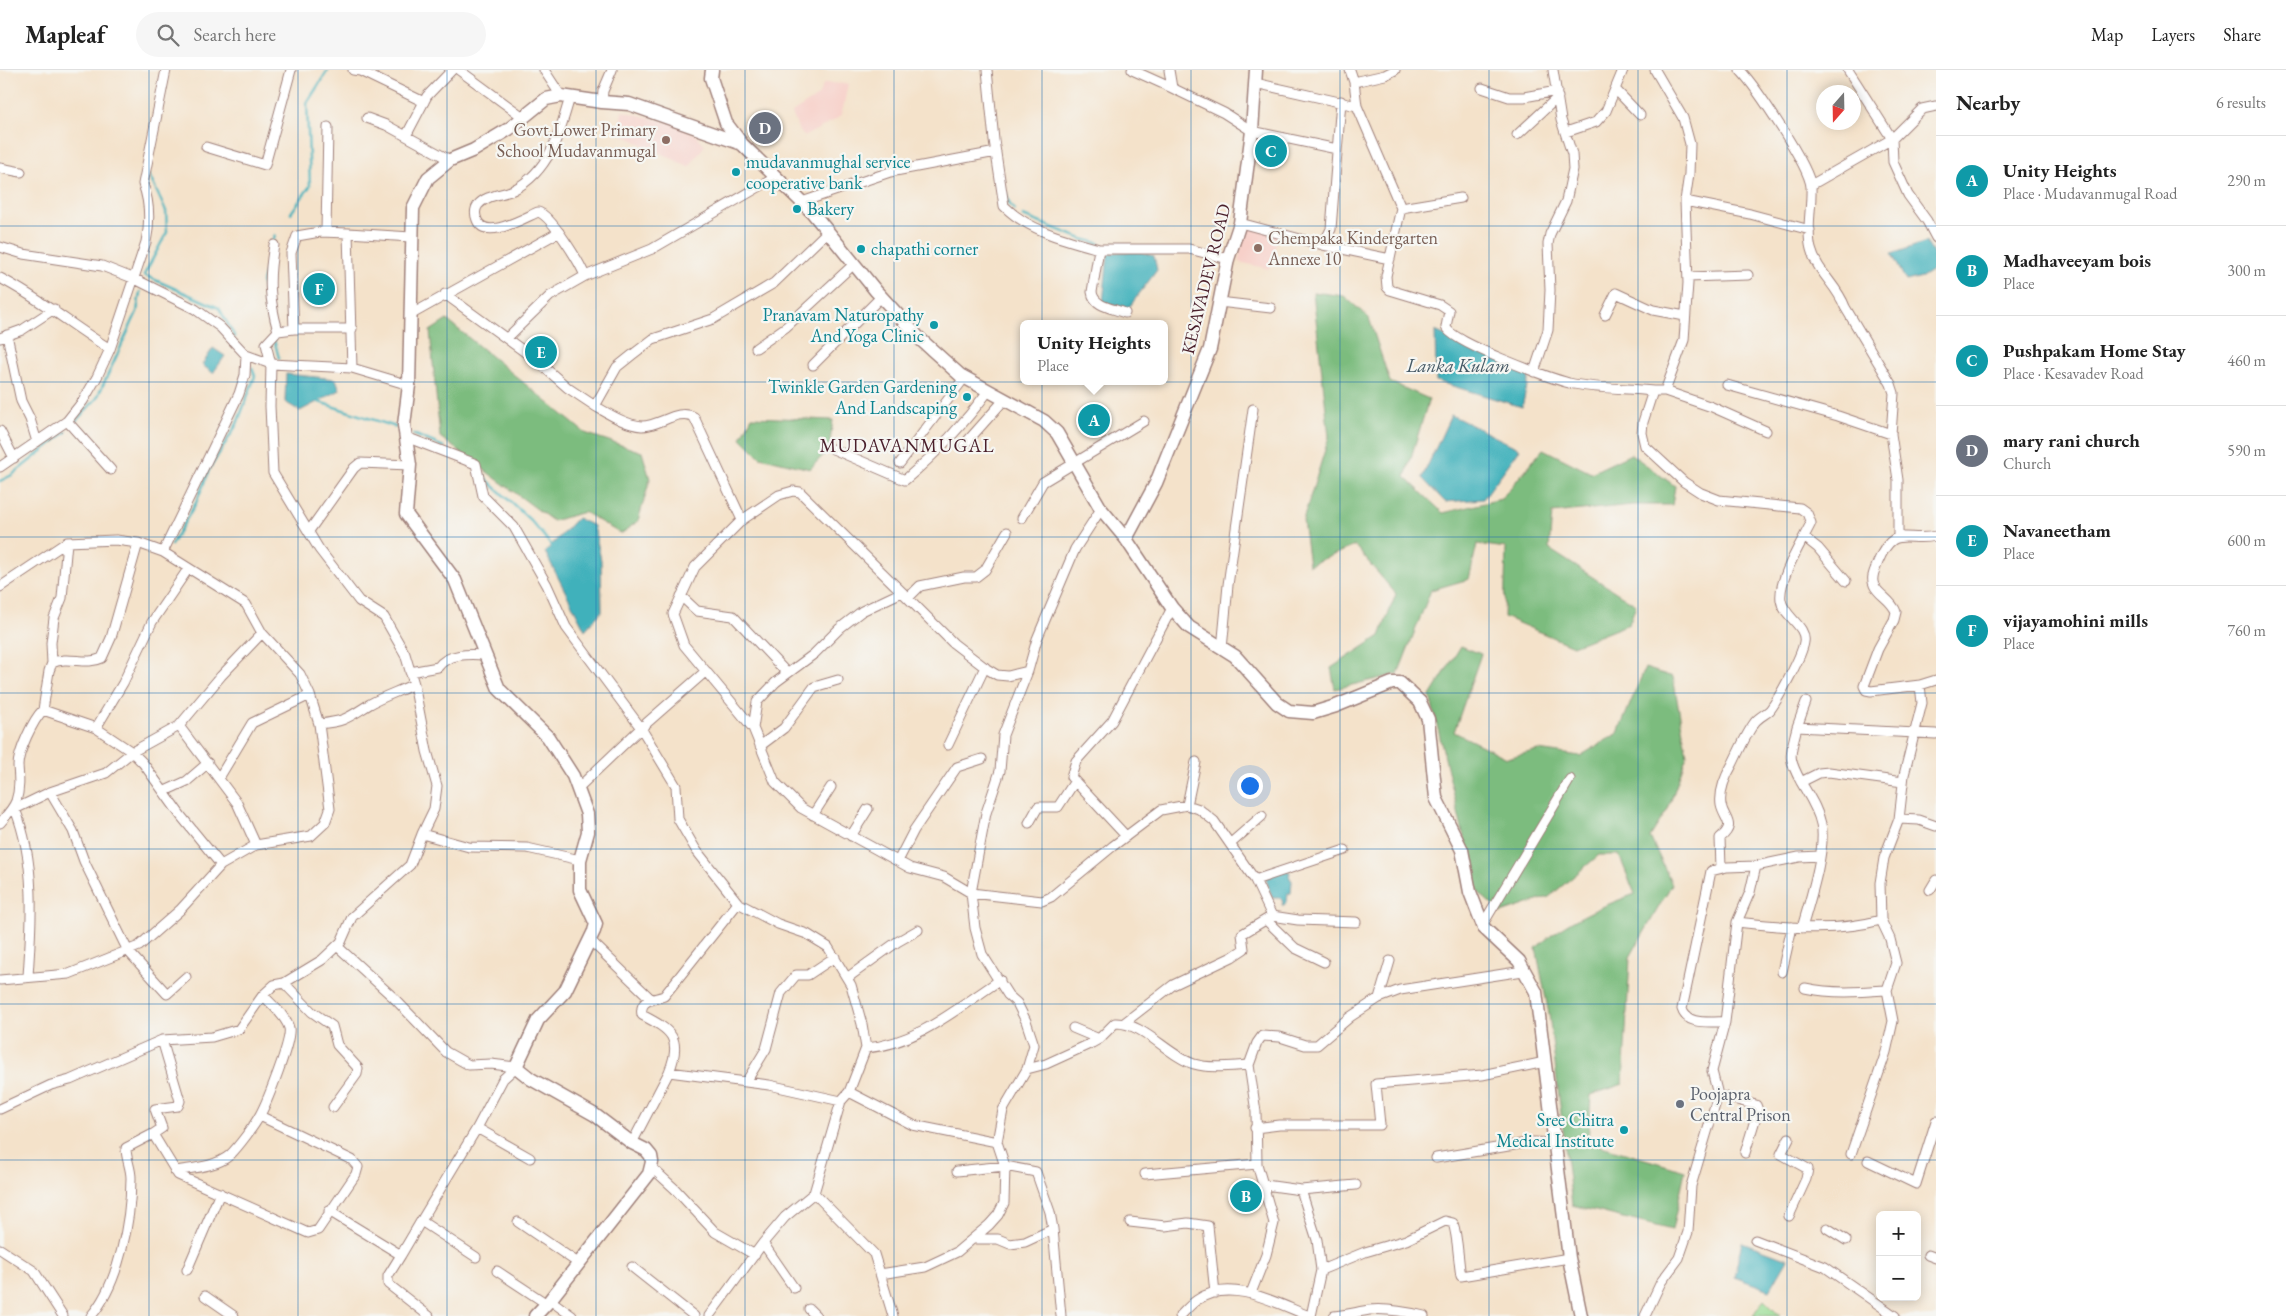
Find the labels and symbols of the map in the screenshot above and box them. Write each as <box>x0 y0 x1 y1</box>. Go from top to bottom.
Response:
north arrow <box>1816 85 1861 130</box>
pin: D <box>749 109 781 147</box>
place label: Govt.Lower Primary School Mudavanmugal <box>497 118 656 162</box>
pin: C <box>1255 132 1287 170</box>
marker: Govt.Lower Primary School Mudavanmugal <box>660 134 672 146</box>
place label: mudavanmughal service cooperative bank <box>746 150 911 194</box>
marker: mudavanmughal service cooperative bank <box>730 166 742 178</box>
place label: Bakery <box>807 197 854 220</box>
street label: KESAVADEV ROAD <box>1176 201 1235 357</box>
marker: Bakery <box>791 203 803 215</box>
place label: Chempaka Kindergarten Annexe 10 <box>1267 226 1438 270</box>
place label: chapathi corner <box>871 237 978 260</box>
marker: Chempaka Kindergarten Annexe 10 <box>1252 242 1264 254</box>
marker: chapathi corner <box>855 243 867 255</box>
pin: F <box>303 270 335 308</box>
place label: Pranavam Naturopathy And Yoga Clinic <box>762 303 924 347</box>
marker: Pranavam Naturopathy And Yoga Clinic <box>928 319 940 331</box>
pin: E <box>525 333 557 371</box>
water label: Lanka Kulam <box>1405 353 1510 378</box>
place label: Twinkle Garden Gardening And Landscaping <box>768 375 957 419</box>
marker: Twinkle Garden Gardening And Landscaping <box>961 391 973 403</box>
pin: A <box>1078 401 1110 439</box>
district label: MUDAVANMUGAL <box>819 433 995 458</box>
your location <box>1237 773 1263 799</box>
place label: Poojapra Central Prison <box>1690 1082 1791 1126</box>
marker: Poojapra Central Prison <box>1674 1098 1686 1110</box>
place label: Sree Chitra Medical Institute <box>1496 1108 1615 1152</box>
marker: Sree Chitra Medical Institute <box>1618 1124 1630 1136</box>
pin: B <box>1230 1177 1262 1215</box>

